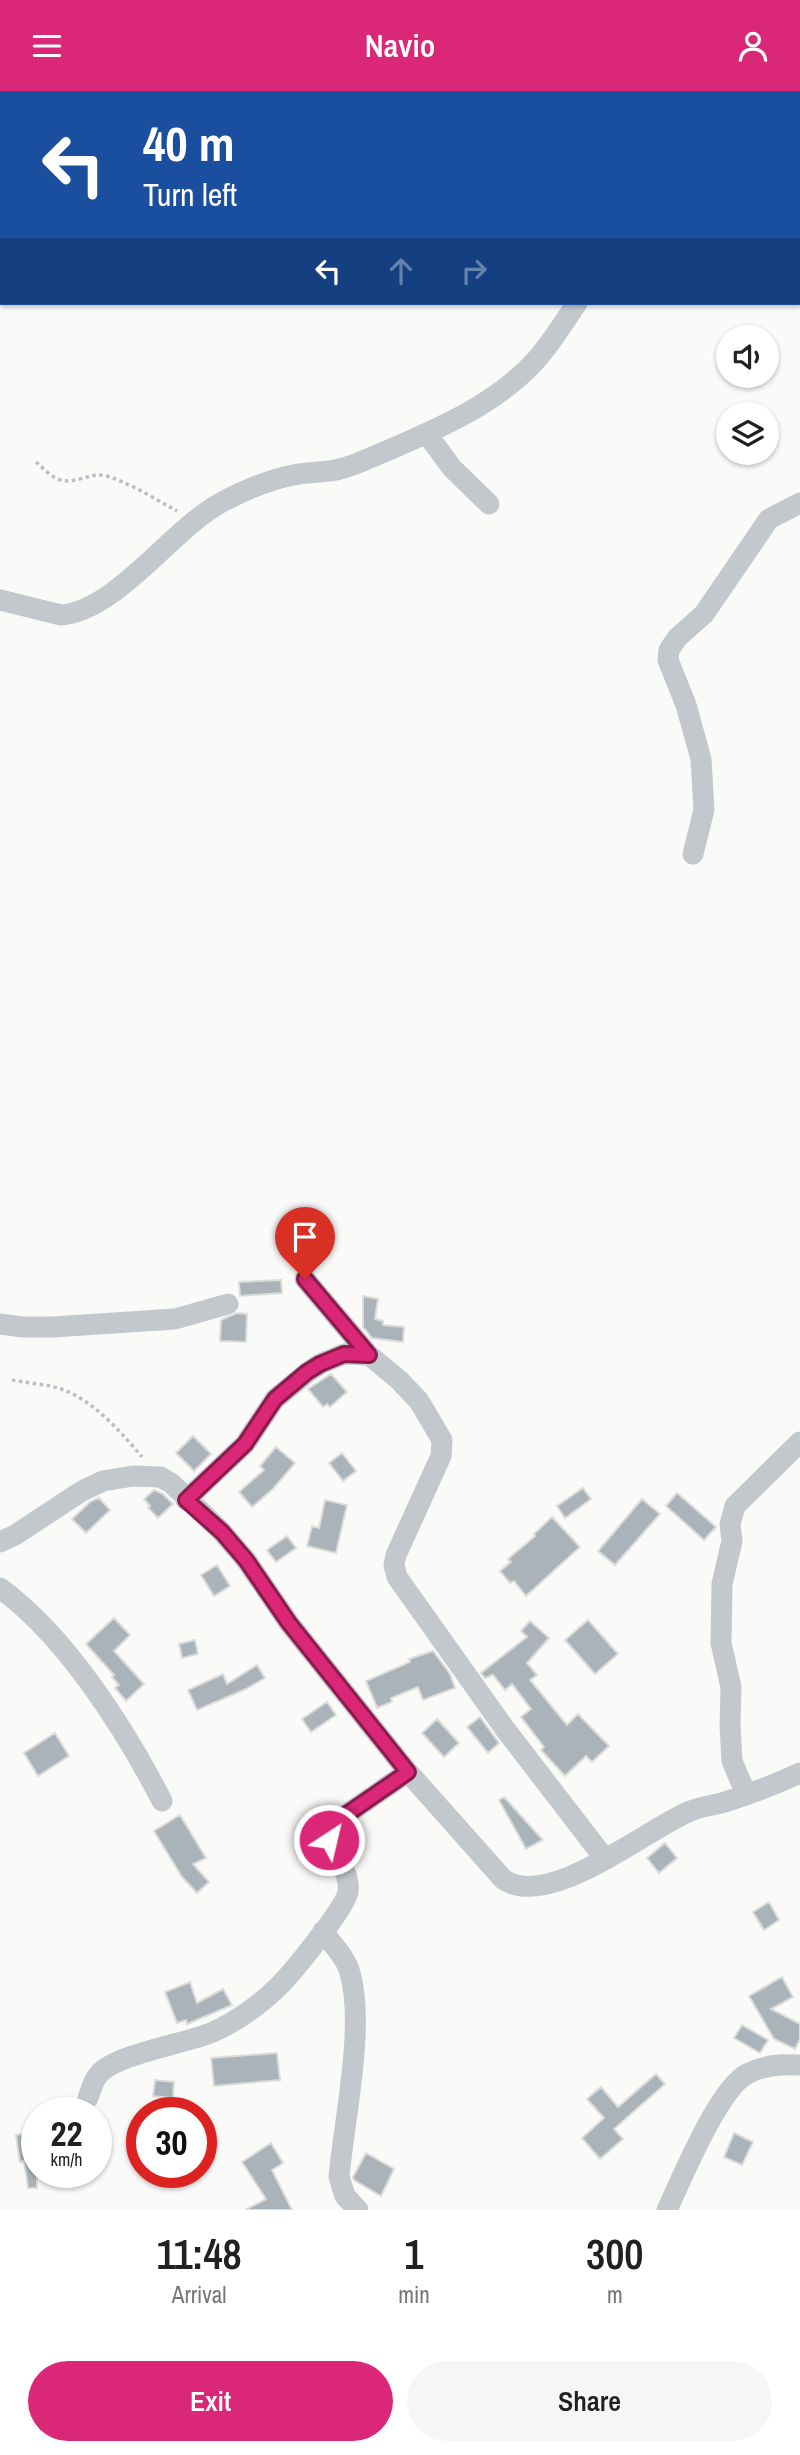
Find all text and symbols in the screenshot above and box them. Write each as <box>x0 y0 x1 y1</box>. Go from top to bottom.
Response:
text: Navio <box>365 24 435 67</box>
icon: menu <box>28 27 66 65</box>
icon: person <box>734 27 772 65</box>
text: 40 m <box>143 110 235 176</box>
icon: left <box>28 119 119 210</box>
text: Turn left <box>143 173 237 216</box>
icon: left <box>309 252 347 290</box>
icon: ahead <box>382 252 420 290</box>
icon: right <box>455 252 493 290</box>
map controls <box>716 325 779 465</box>
button: sound <box>716 325 779 388</box>
button: layers <box>716 402 779 465</box>
pin <box>275 1207 335 1279</box>
icon: arrive <box>286 1218 324 1256</box>
position arrow <box>292 1803 366 1877</box>
speed limit sign: 30 <box>126 2097 217 2188</box>
text: 22 <box>51 2110 82 2157</box>
text: km/h <box>51 2147 83 2172</box>
text: 11:48 <box>156 2226 242 2282</box>
text: 1 <box>404 2226 423 2282</box>
text: 300 <box>586 2226 644 2282</box>
text: Arrival <box>172 2279 226 2310</box>
text: min <box>398 2279 430 2310</box>
text: m <box>607 2279 623 2310</box>
button: Exit <box>28 2361 393 2441</box>
button: Share <box>407 2361 772 2441</box>

